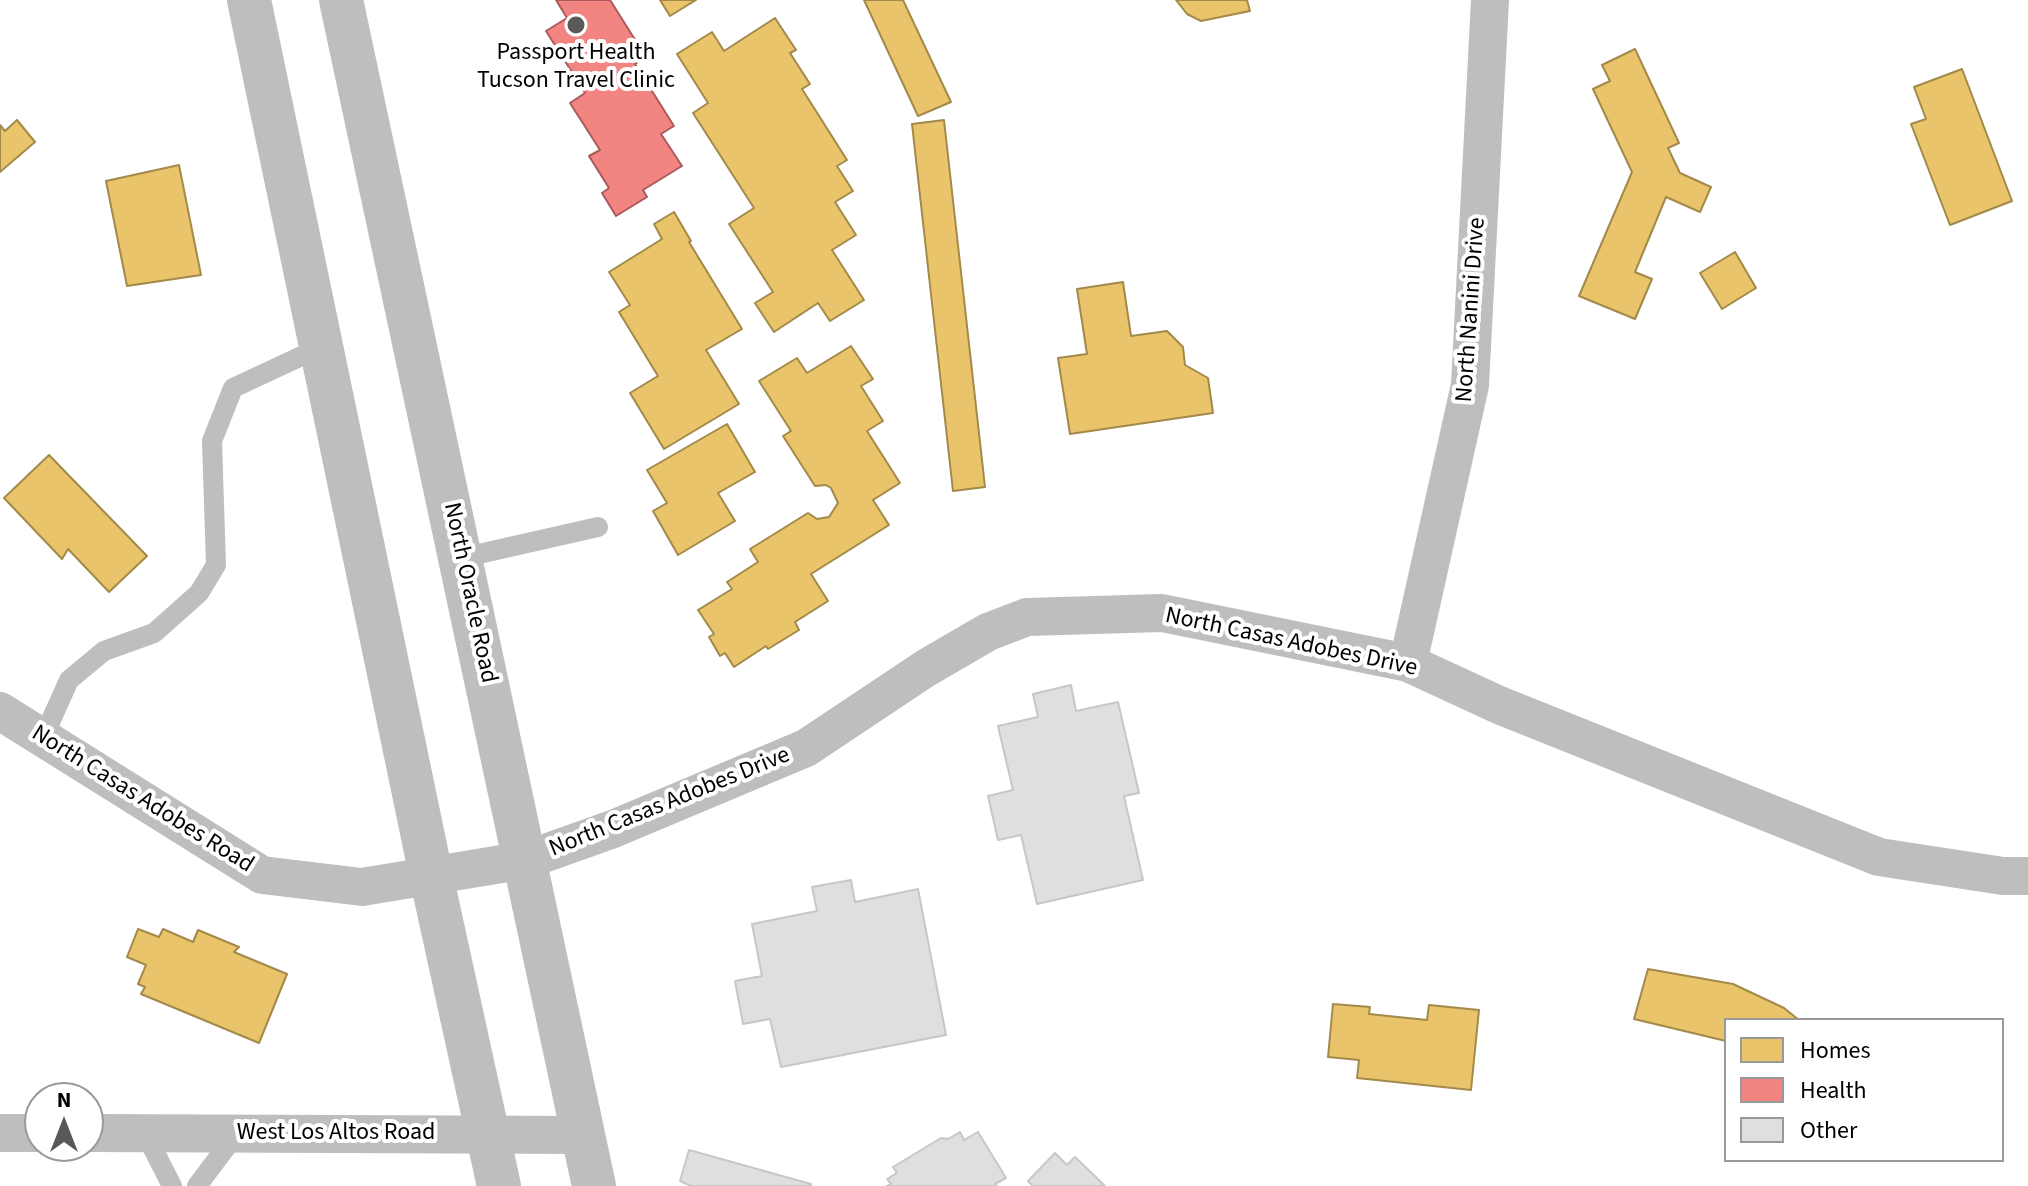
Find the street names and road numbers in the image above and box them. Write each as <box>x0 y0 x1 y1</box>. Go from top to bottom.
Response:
street label: North Nanini Drive <box>1451 217 1493 403</box>
street label: North Oracle Road <box>436 500 502 686</box>
street label: North Casas Adobes Drive <box>1162 602 1420 684</box>
street label: North Casas Adobes Road <box>26 720 258 880</box>
street label: North Casas Adobes Drive <box>545 742 795 864</box>
street label: West Los Altos Road <box>237 1120 435 1148</box>

